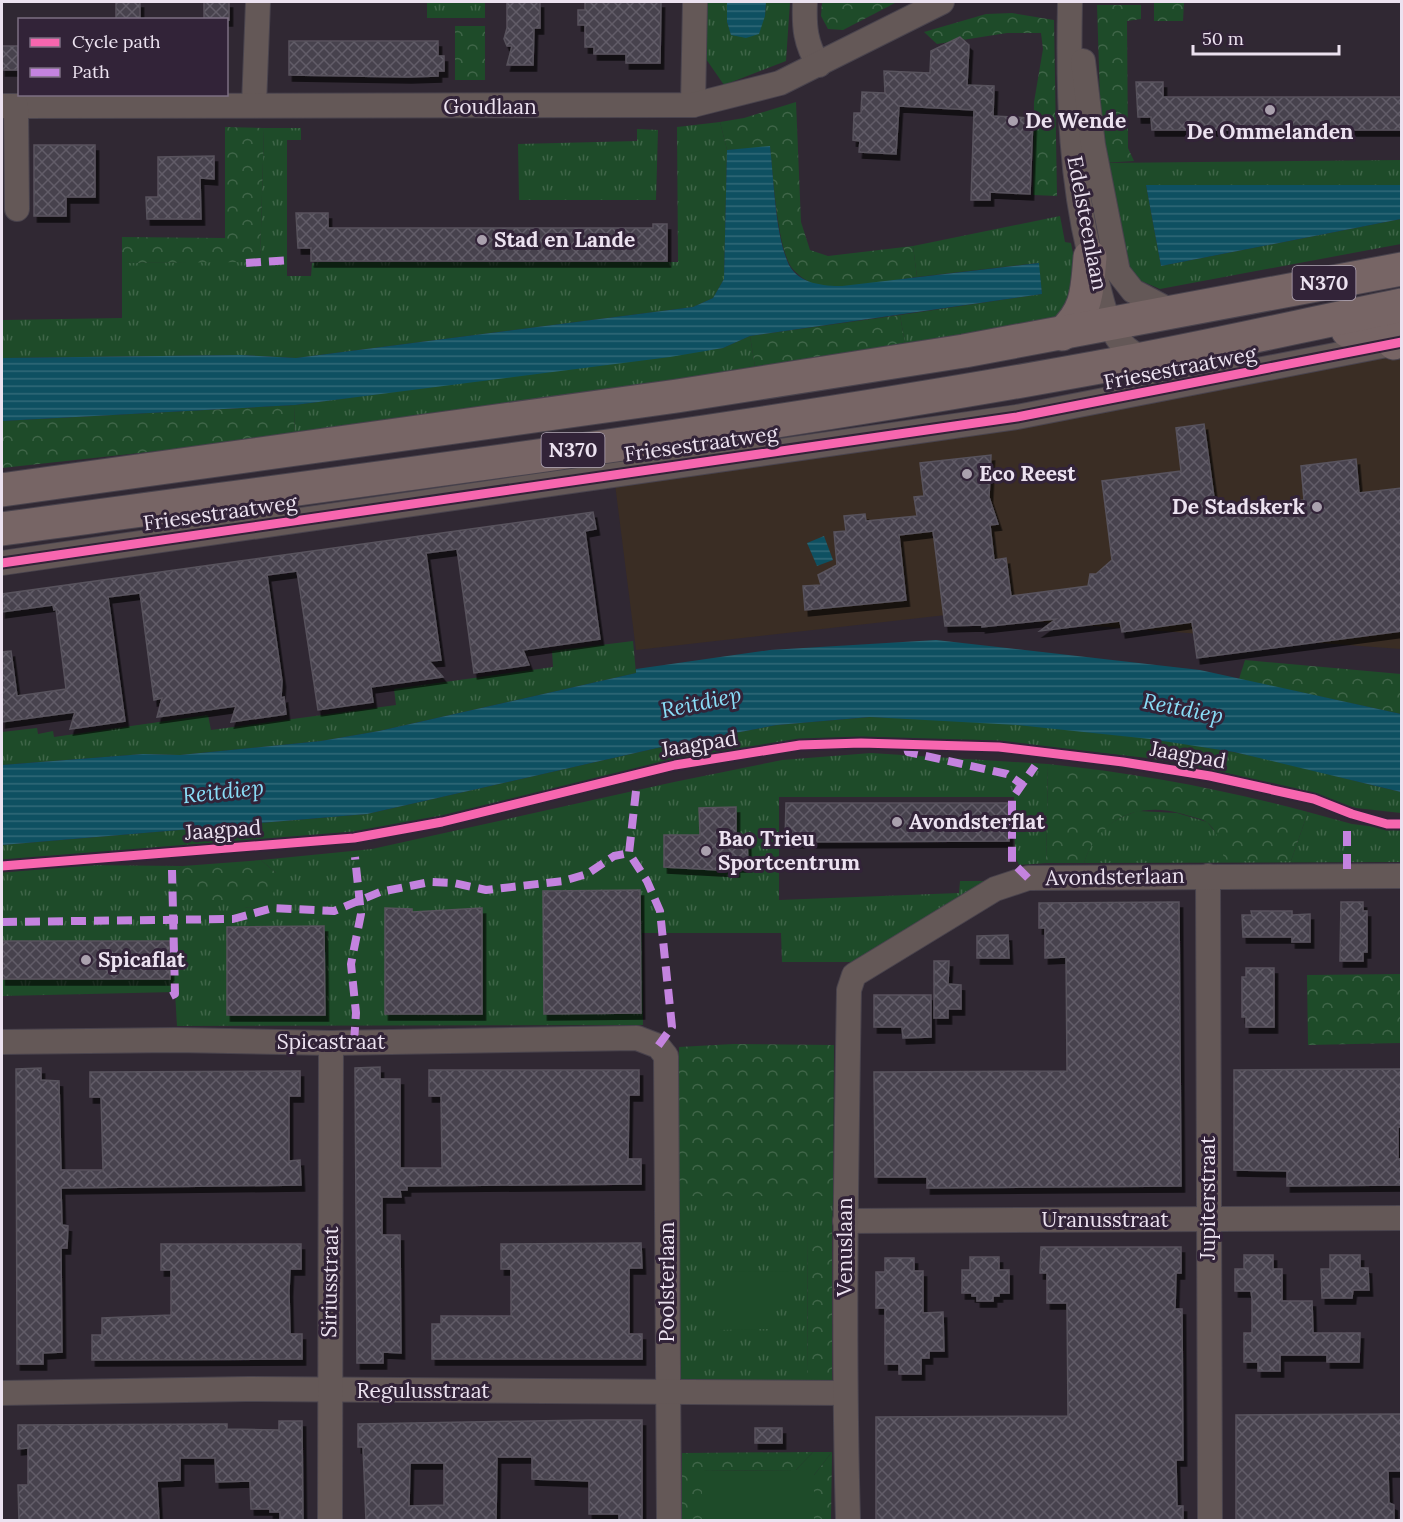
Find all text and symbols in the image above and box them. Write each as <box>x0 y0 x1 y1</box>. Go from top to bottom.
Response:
legend <box>18 18 228 96</box>
scale bar <box>1193 18 1338 56</box>
text: 50 m <box>1202 27 1244 50</box>
text: Cycle path <box>72 30 161 53</box>
text: Path <box>72 60 110 83</box>
street label: Goudlaan <box>443 93 537 120</box>
marker: De Ommelanden <box>1263 103 1277 117</box>
place label: De Wende <box>1025 107 1126 134</box>
marker: De Wende <box>1006 114 1020 128</box>
place label: De Ommelanden <box>1186 118 1354 145</box>
street label: Edelsteenlaan <box>1061 154 1114 293</box>
place label: Stad en Lande <box>494 226 635 253</box>
marker: Stad en Lande <box>475 233 489 247</box>
road number: N370 <box>1292 266 1356 300</box>
street label: Friesestraatweg <box>1101 339 1259 396</box>
street label: Friesestraatweg <box>622 419 780 468</box>
road number: N370 <box>542 433 604 467</box>
place label: Eco Reest <box>979 460 1076 487</box>
marker: Eco Reest <box>960 467 974 481</box>
street label: Friesestraatweg <box>141 488 299 537</box>
place label: De Stadskerk <box>1172 493 1306 520</box>
marker: De Stadskerk <box>1310 500 1324 514</box>
water label: Reitdiep <box>658 680 744 724</box>
water label: Reitdiep <box>1140 686 1226 730</box>
street label: Jaagpad <box>658 724 739 763</box>
street label: Jaagpad <box>1147 734 1228 774</box>
water label: Reitdiep <box>181 773 265 809</box>
place label: Avondsterflat <box>909 808 1045 835</box>
street label: Jaagpad <box>183 813 262 846</box>
marker: Avondsterflat <box>890 815 904 829</box>
place label: Bao Trieu Sportcentrum <box>718 825 860 876</box>
marker: Bao Trieu Sportcentrum <box>699 844 713 858</box>
street label: Avondsterlaan <box>1044 862 1185 891</box>
place label: Spicaflat <box>98 946 186 973</box>
marker: Spicaflat <box>79 953 93 967</box>
street label: Spicastraat <box>277 1028 386 1055</box>
street label: Jupiterstraat <box>1194 1135 1221 1261</box>
street label: Venuslaan <box>831 1197 858 1298</box>
street label: Uranusstraat <box>1041 1206 1169 1233</box>
street label: Poolsterlaan <box>653 1221 680 1343</box>
street label: Siriusstraat <box>315 1225 344 1338</box>
street label: Regulusstraat <box>357 1377 490 1404</box>

